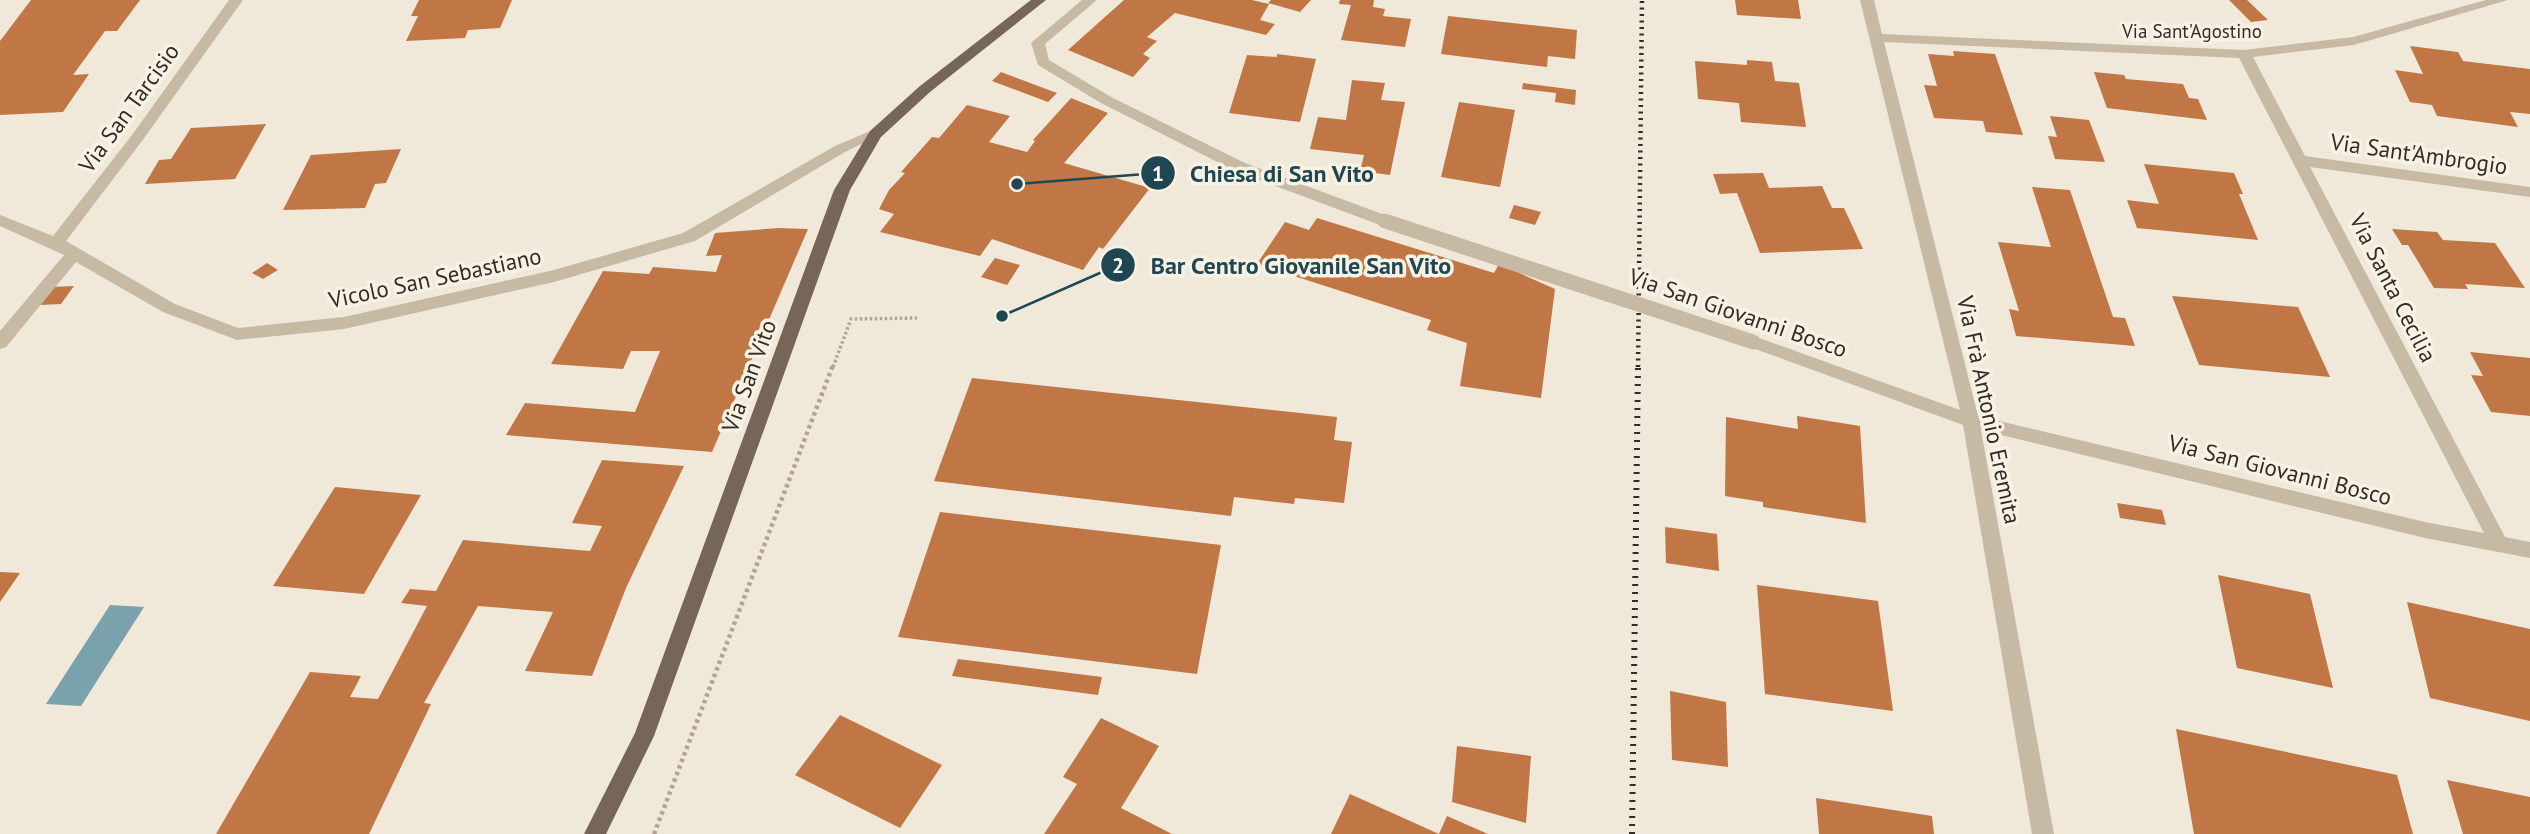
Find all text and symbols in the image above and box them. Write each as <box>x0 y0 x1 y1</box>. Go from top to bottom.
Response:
street label: Via Sant'Agostino <box>2121 19 2262 43</box>
street label: Via San Tarcisio <box>71 37 185 179</box>
street label: Via Sant'Ambrogio <box>2328 127 2509 180</box>
callout: Chiesa di San Vito <box>1140 151 1388 196</box>
text: Chiesa di San Vito <box>1190 158 1374 189</box>
text: 1 <box>1152 160 1164 187</box>
street label: Via Santa Cecilia <box>2343 208 2443 367</box>
street label: Vicolo San Sebastiano <box>325 241 544 314</box>
callout: Bar Centro Giovanile San Vito <box>1101 243 1466 288</box>
text: Bar Centro Giovanile San Vito <box>1151 250 1451 281</box>
text: 2 <box>1112 252 1124 279</box>
street label: Via San Giovanni Bosco <box>1624 261 1851 364</box>
street label: Via Frà Antonio Eremita <box>1951 292 2028 527</box>
street label: Via San Vito <box>714 316 782 437</box>
street label: Via San Giovanni Bosco <box>2165 428 2395 511</box>

